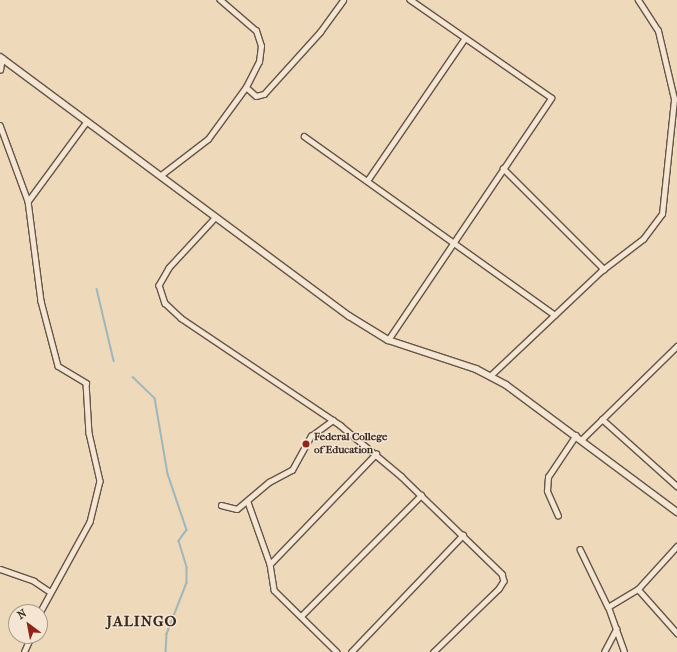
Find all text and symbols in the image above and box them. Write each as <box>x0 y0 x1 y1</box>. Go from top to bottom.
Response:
place label: Federal College of Education <box>314 431 388 457</box>
marker: Federal College of Education <box>301 439 311 449</box>
north arrow <box>8 604 48 644</box>
text: N <box>15 607 29 622</box>
district label: JALINGO <box>107 613 177 631</box>

